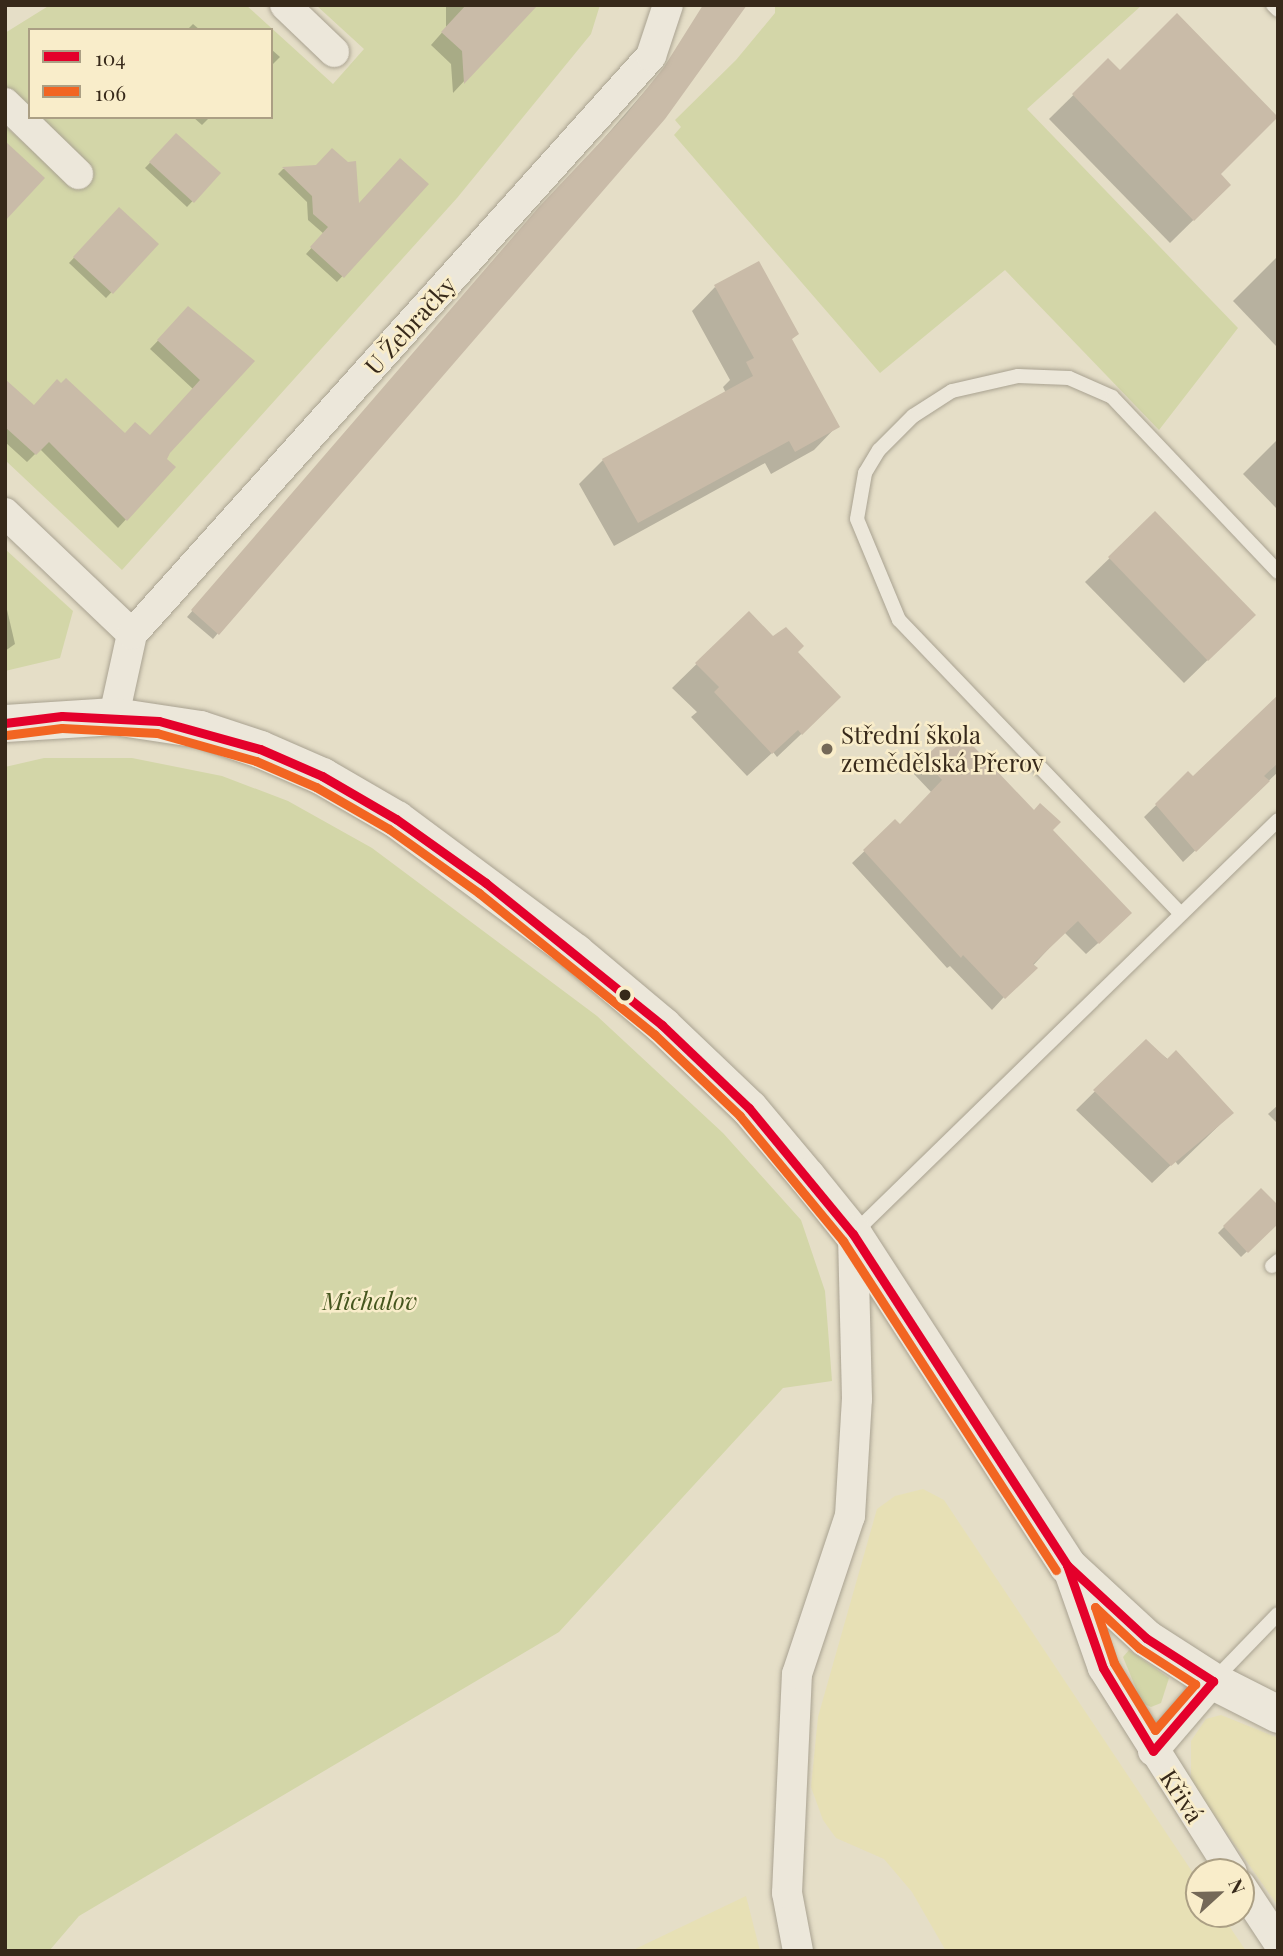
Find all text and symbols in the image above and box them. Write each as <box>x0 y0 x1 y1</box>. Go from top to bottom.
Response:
legend <box>28 28 273 119</box>
text: 104 <box>95 43 126 71</box>
text: 106 <box>95 78 126 106</box>
street label: U Žebračky <box>359 270 461 380</box>
place label: Střední škola zemědělská Přerov <box>841 721 1044 777</box>
marker: Střední škola zemědělská Přerov <box>819 741 835 757</box>
unlabelled marker <box>618 988 632 1002</box>
park label: Michalov <box>323 1287 417 1315</box>
street label: Křivá <box>1154 1764 1210 1828</box>
north arrow <box>1185 1858 1255 1928</box>
text: N <box>1223 1875 1252 1897</box>

